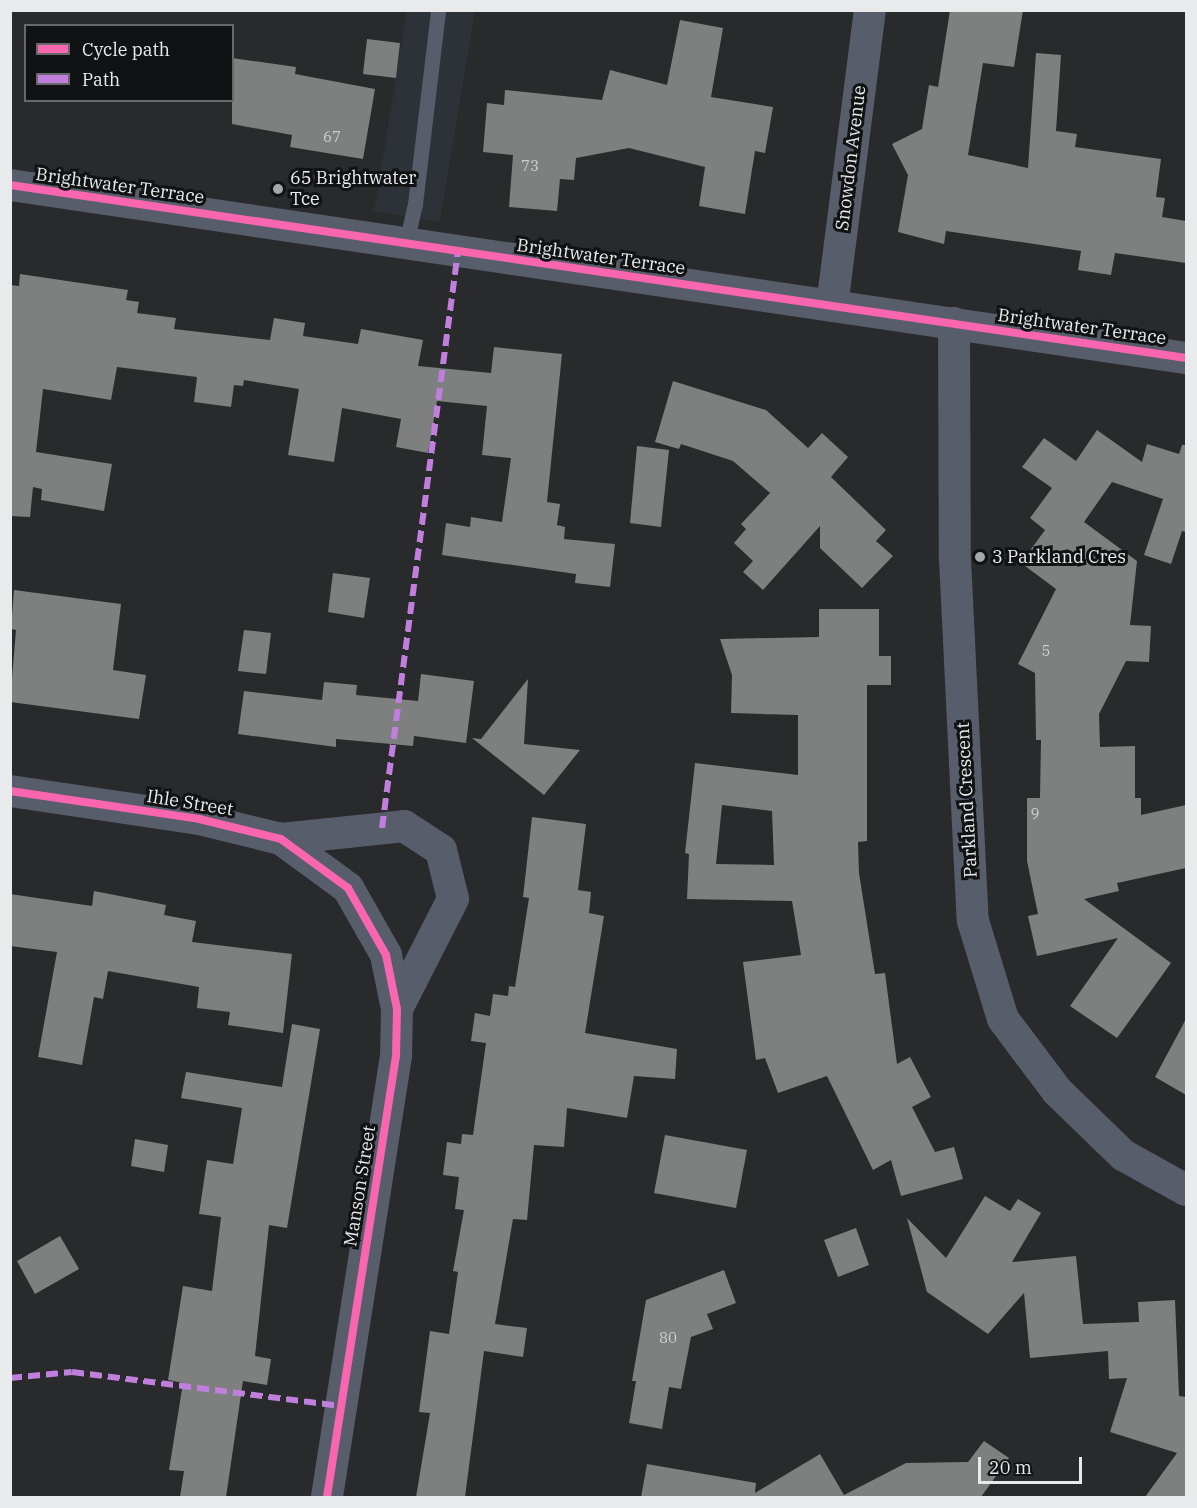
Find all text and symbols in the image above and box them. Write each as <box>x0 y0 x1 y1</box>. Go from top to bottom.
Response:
legend <box>24 24 234 102</box>
text: Cycle path <box>82 38 170 61</box>
text: Path <box>82 68 120 91</box>
street label: Snowdon Avenue <box>831 84 871 232</box>
house number: 67 <box>323 128 341 146</box>
house number: 73 <box>521 157 539 175</box>
street label: Brightwater Terrace <box>34 163 206 209</box>
place label: 65 Brightwater Tce <box>290 168 416 210</box>
marker: 65 Brightwater Tce <box>271 182 285 196</box>
street label: Brightwater Terrace <box>515 234 687 280</box>
street label: Brightwater Terrace <box>996 304 1168 350</box>
place label: 3 Parkland Cres <box>992 546 1126 568</box>
marker: 3 Parkland Cres <box>973 550 987 564</box>
house number: 5 <box>1042 642 1050 660</box>
street label: Parkland Crescent <box>952 722 982 878</box>
street label: Ihle Street <box>145 786 235 820</box>
house number: 9 <box>1031 805 1039 823</box>
street label: Manson Street <box>340 1124 380 1248</box>
house number: 80 <box>659 1329 677 1347</box>
scale bar <box>981 1445 1084 1483</box>
text: 20 m <box>989 1456 1032 1479</box>

